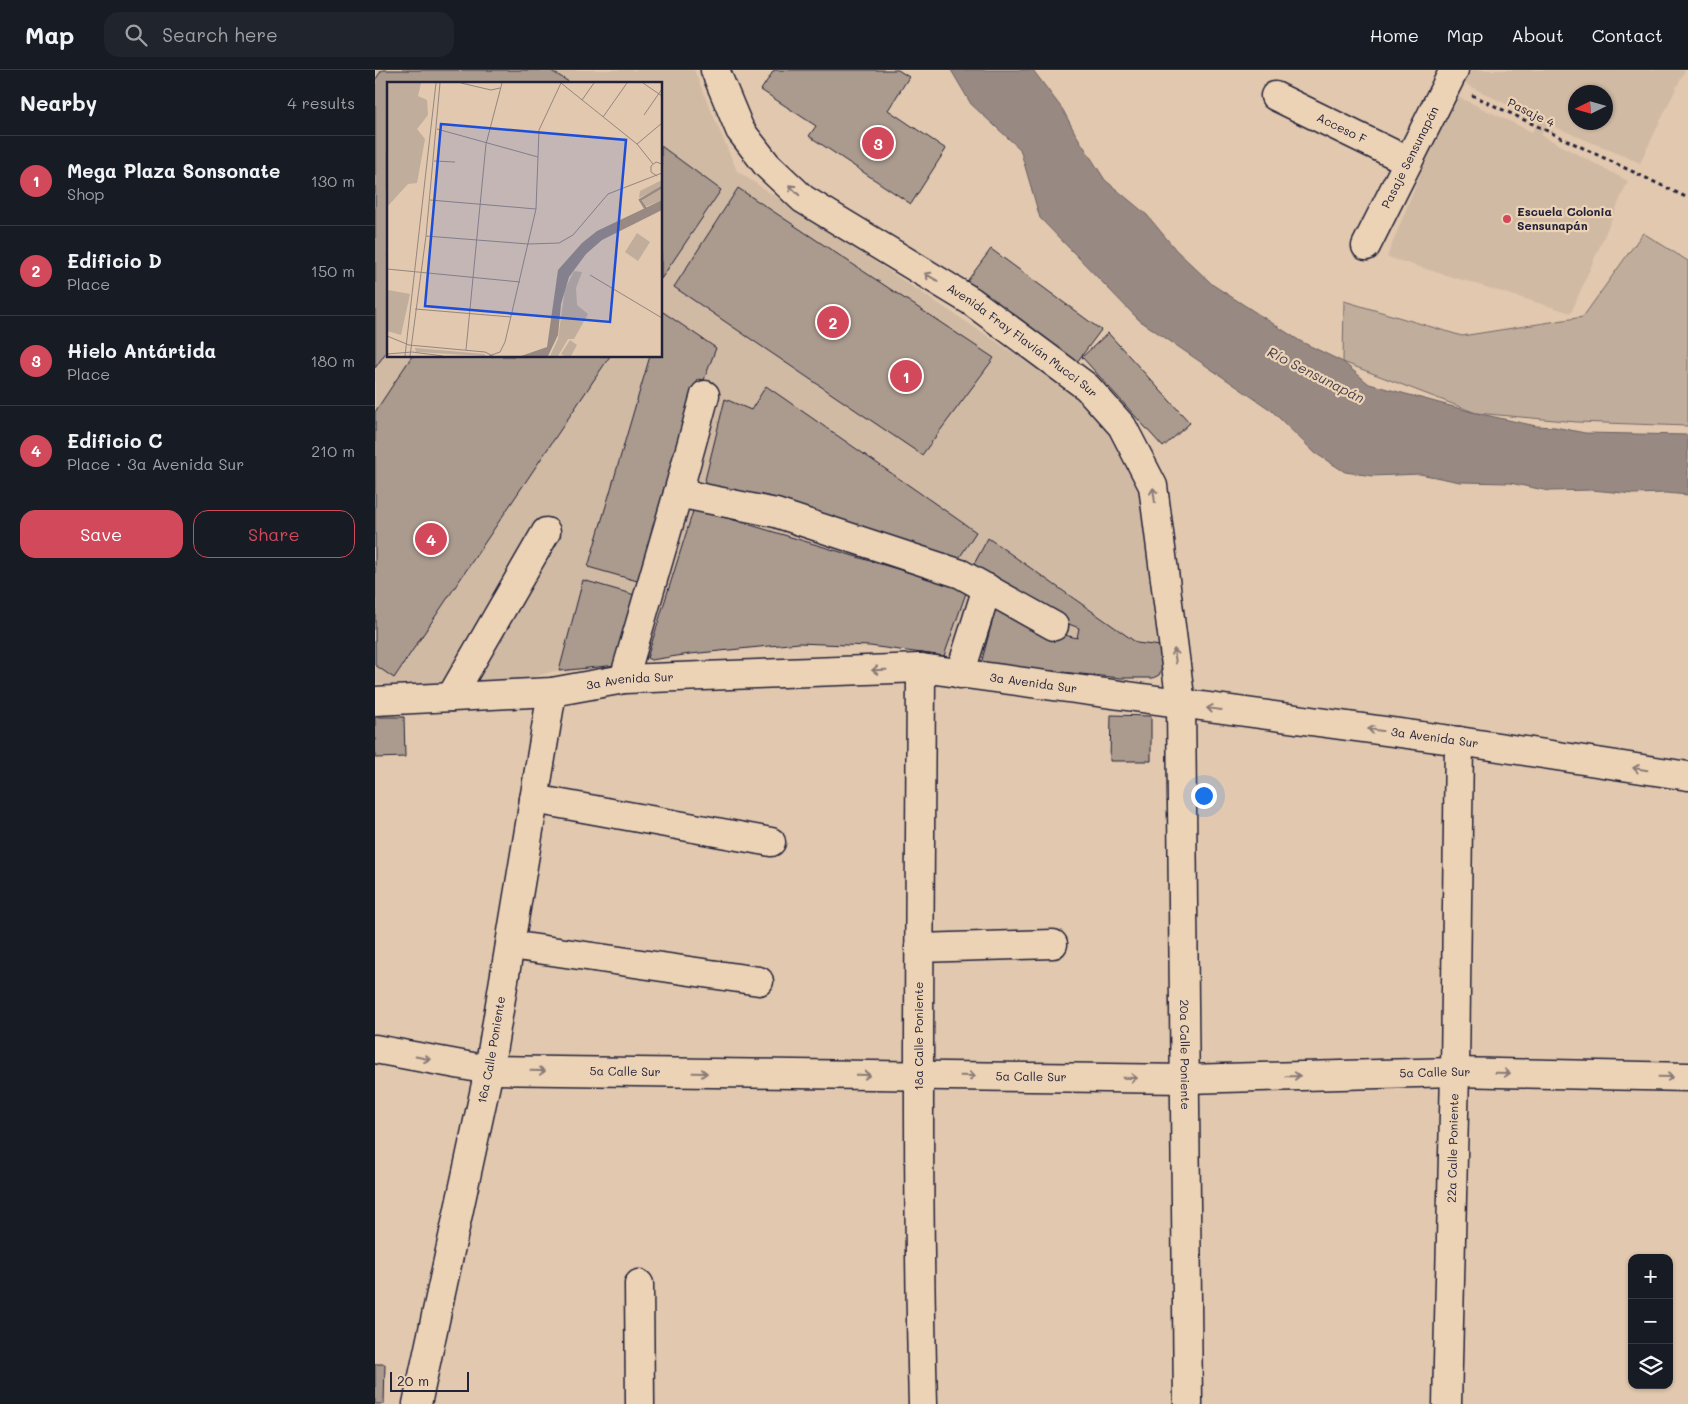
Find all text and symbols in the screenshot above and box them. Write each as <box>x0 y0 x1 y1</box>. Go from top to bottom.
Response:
search box <box>104 12 454 57</box>
text: Map <box>25 19 74 50</box>
icon: search <box>122 21 150 49</box>
text: Search here <box>162 22 278 47</box>
text: Home <box>1370 23 1419 47</box>
text: Map <box>1447 23 1483 47</box>
text: About <box>1511 23 1564 47</box>
text: Contact <box>1592 23 1663 47</box>
inset map <box>387 82 663 358</box>
north arrow <box>1568 85 1613 130</box>
text: Nearby <box>20 89 97 116</box>
text: 4 results <box>287 92 355 113</box>
street label: Pasaje 4 <box>1505 94 1558 130</box>
street label: Pasaje Sensunapán <box>1377 103 1442 211</box>
street label: Acceso F <box>1314 109 1370 147</box>
pin: 3 <box>862 124 894 162</box>
text: Mega Plaza Sonsonate <box>67 158 280 183</box>
text: 1 <box>32 170 40 191</box>
text: 130 m <box>311 170 355 191</box>
text: Shop <box>67 183 104 204</box>
one-way arrow <box>788 185 800 197</box>
place label: Escuela Colonia Sensunapán <box>1517 203 1612 233</box>
marker: Escuela Colonia Sensunapán <box>1501 213 1513 225</box>
text: Edificio D <box>67 248 162 273</box>
text: 2 <box>32 260 40 281</box>
text: 150 m <box>311 260 355 281</box>
one-way arrow <box>924 272 938 282</box>
text: Place <box>67 273 110 294</box>
street label: Avenida Fray Flavián Mucci Sur <box>945 279 1102 400</box>
pin: 2 <box>817 303 849 341</box>
text: Hielo Antártida <box>67 338 216 363</box>
water label: Río Sensunapán <box>1264 342 1368 407</box>
text: 3 <box>31 350 41 371</box>
text: 180 m <box>310 350 355 371</box>
pin: 1 <box>890 357 922 395</box>
text: Place <box>67 363 110 384</box>
text: Edificio C <box>67 428 162 453</box>
text: 4 <box>31 440 41 461</box>
text: 210 m <box>311 440 355 461</box>
text: Place · 3a Avenida Sur <box>67 453 244 474</box>
one-way arrow <box>1149 487 1159 503</box>
button: Save <box>20 510 183 558</box>
button: Share <box>193 510 355 558</box>
pin: 4 <box>415 520 447 558</box>
one-way arrow <box>1170 648 1180 664</box>
one-way arrow <box>872 665 888 675</box>
street label: 3a Avenida Sur <box>585 668 674 693</box>
street label: 3a Avenida Sur <box>989 668 1078 696</box>
one-way arrow <box>1206 704 1222 714</box>
street label: 3a Avenida Sur <box>1390 723 1480 751</box>
one-way arrow <box>1367 725 1383 735</box>
one-way arrow <box>1632 764 1648 774</box>
your location <box>1191 783 1217 809</box>
street label: 18a Calle Poniente <box>910 982 926 1090</box>
street label: 16a Calle Poniente <box>473 995 508 1105</box>
street label: 20a Calle Poniente <box>1177 999 1194 1110</box>
one-way arrow <box>415 1053 431 1063</box>
street label: 5a Calle Sur <box>589 1062 661 1079</box>
street label: 5a Calle Sur <box>1399 1063 1471 1080</box>
one-way arrow <box>530 1066 546 1076</box>
one-way arrow <box>692 1068 708 1078</box>
street label: 5a Calle Sur <box>995 1068 1067 1084</box>
one-way arrow <box>1495 1068 1511 1078</box>
one-way arrow <box>854 1070 870 1080</box>
one-way arrow <box>959 1071 975 1081</box>
one-way arrow <box>1284 1071 1300 1081</box>
one-way arrow <box>1657 1072 1673 1081</box>
one-way arrow <box>1122 1073 1138 1083</box>
street label: 22a Calle Poniente <box>1443 1093 1461 1203</box>
map controls <box>1628 1254 1673 1389</box>
button: + <box>1628 1254 1673 1299</box>
button: − <box>1628 1299 1673 1344</box>
button: layers <box>1628 1344 1673 1389</box>
scale bar <box>390 1369 469 1392</box>
text: 20 m <box>397 1371 429 1390</box>

